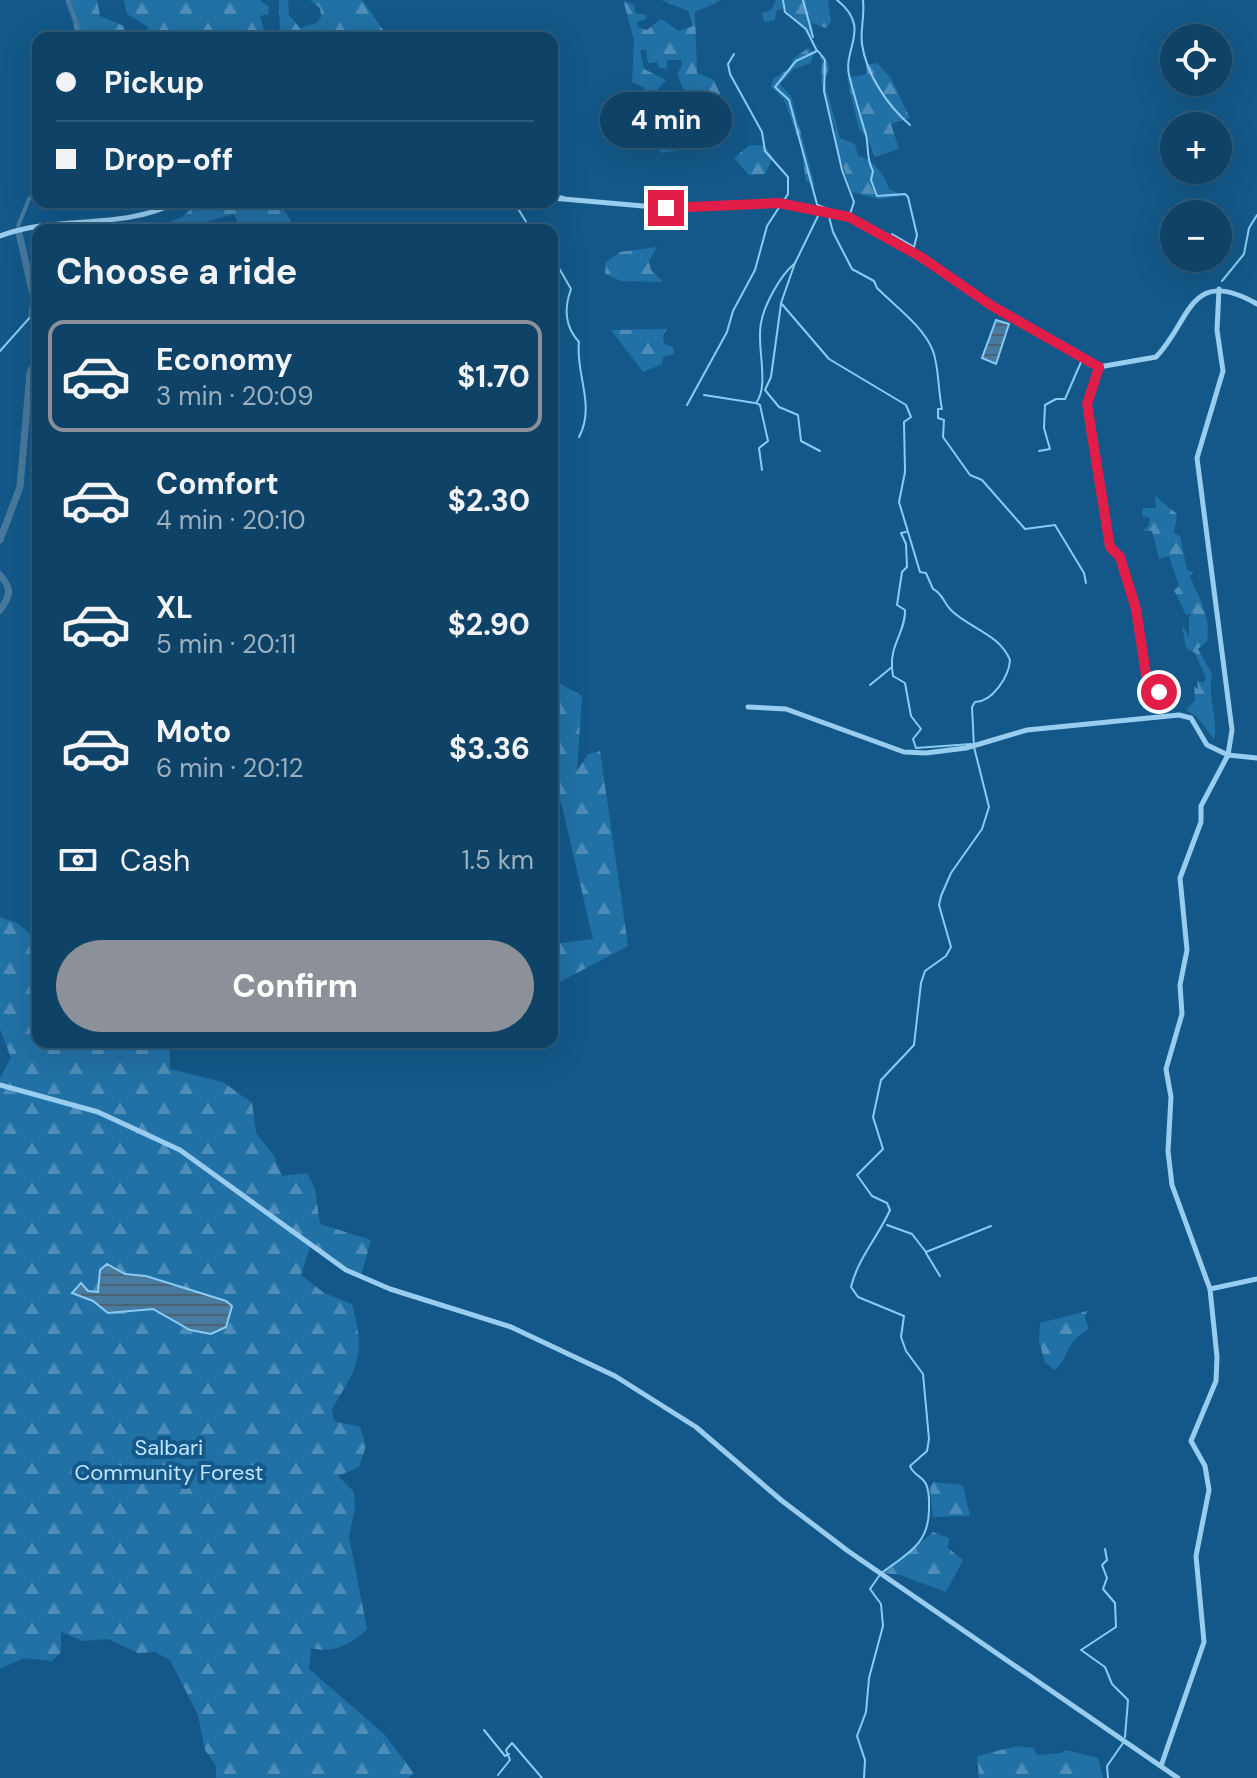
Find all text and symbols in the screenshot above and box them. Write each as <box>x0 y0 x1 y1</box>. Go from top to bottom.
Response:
map controls <box>1160 24 1232 272</box>
button: locate <box>1160 24 1232 96</box>
text: Pickup <box>104 63 204 102</box>
callout: 4 min <box>600 92 732 148</box>
text: 4 min <box>631 103 701 137</box>
button: + <box>1160 112 1232 184</box>
text: Drop-off <box>104 140 233 179</box>
route end <box>648 190 684 226</box>
button: − <box>1160 200 1232 272</box>
text: Choose a ride <box>56 248 297 295</box>
icon: car <box>60 340 132 412</box>
text: Economy <box>156 340 293 379</box>
text: $1.70 <box>457 357 530 396</box>
text: 3 min · 20:09 <box>156 379 313 413</box>
icon: car <box>60 464 132 536</box>
text: Comfort <box>156 464 279 503</box>
text: $2.30 <box>448 481 530 520</box>
text: 4 min · 20:10 <box>156 503 306 537</box>
icon: car <box>60 588 132 660</box>
text: XL <box>156 588 193 627</box>
text: $2.90 <box>448 605 530 644</box>
text: 5 min · 20:11 <box>156 627 296 661</box>
route start <box>1141 674 1177 710</box>
icon: car <box>60 712 132 784</box>
text: Moto <box>156 712 231 751</box>
text: $3.36 <box>449 729 530 768</box>
text: 6 min · 20:12 <box>156 751 303 785</box>
icon: cash <box>56 838 100 882</box>
text: Cash <box>120 841 190 880</box>
text: 1.5 km <box>462 843 534 877</box>
button: Confirm <box>56 940 534 1032</box>
park label: Salbari Community Forest <box>74 1433 264 1487</box>

